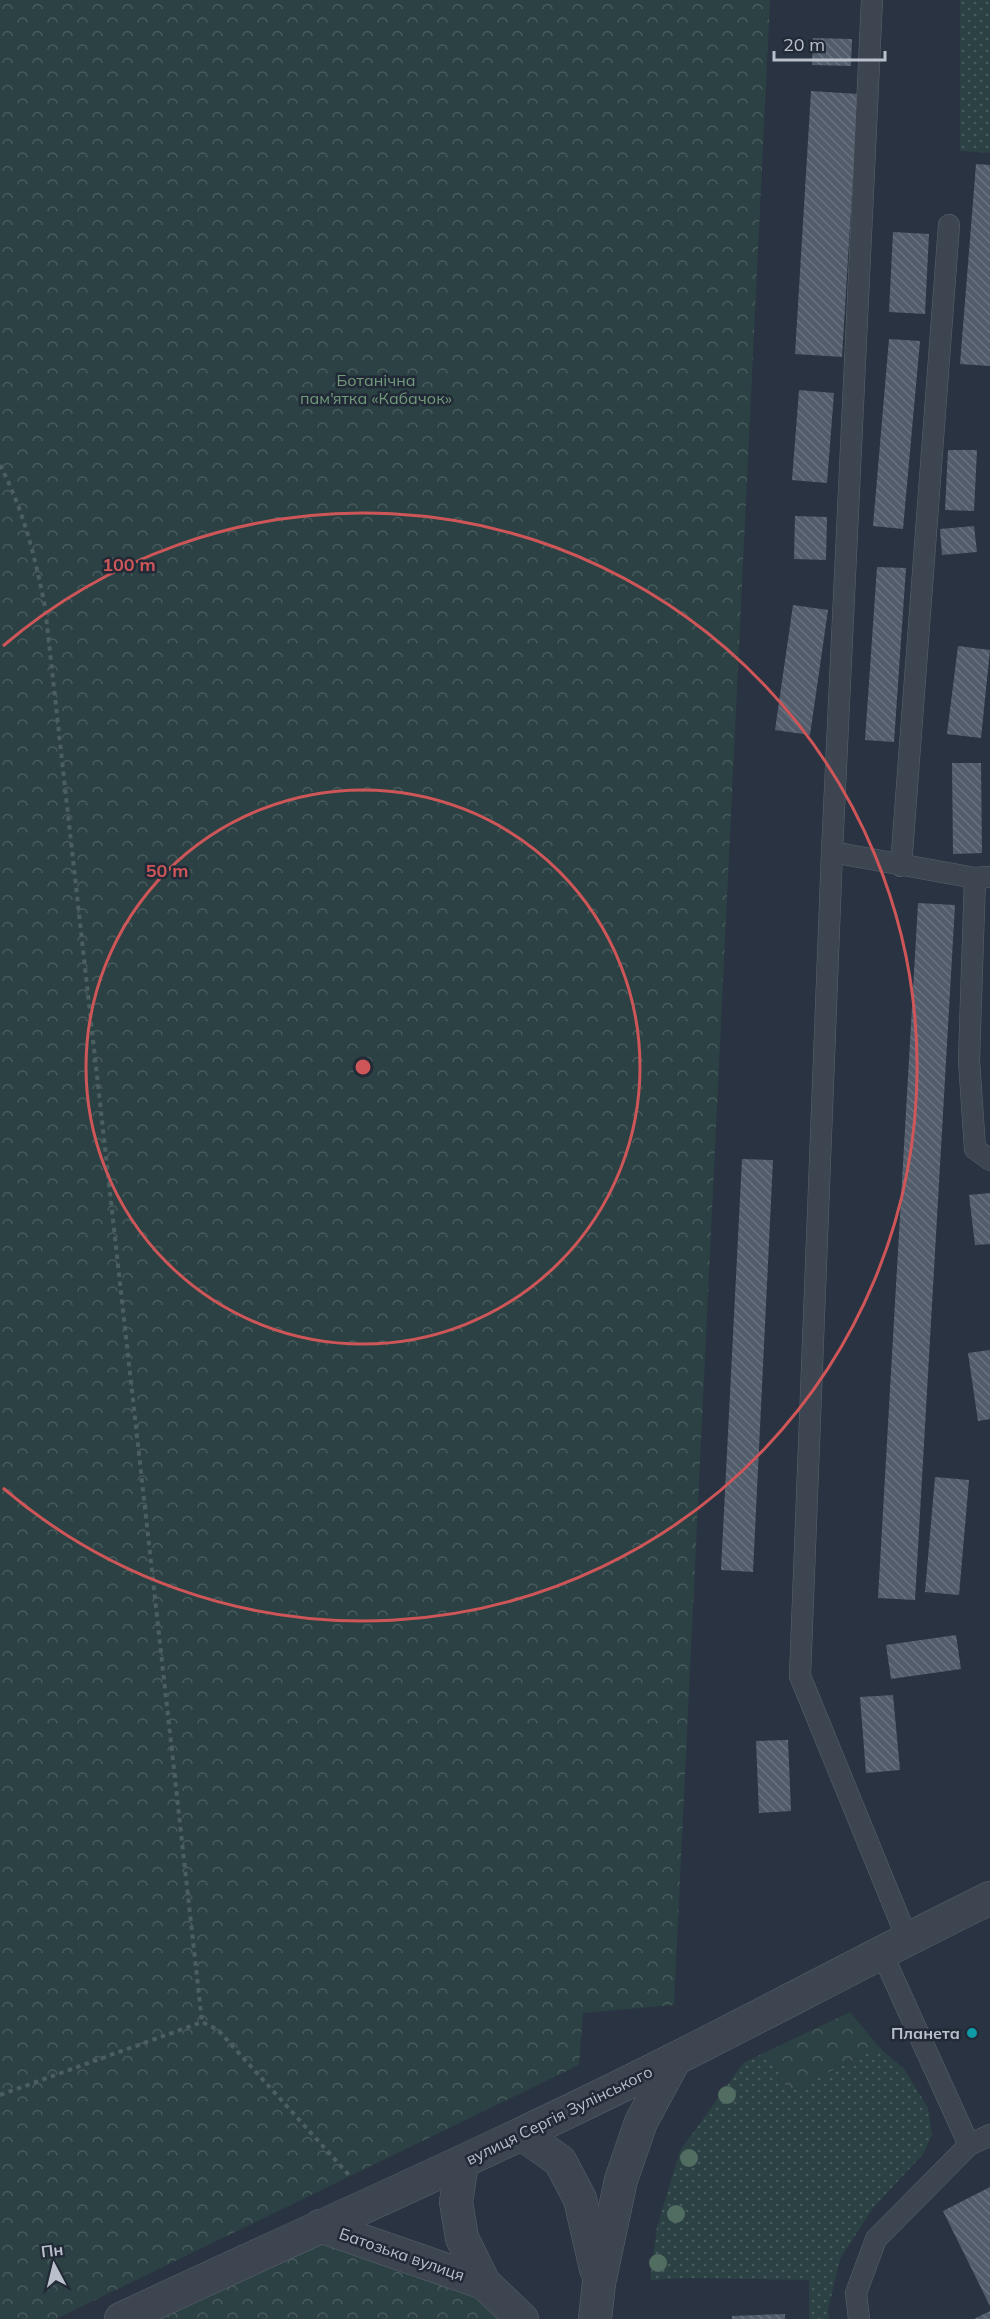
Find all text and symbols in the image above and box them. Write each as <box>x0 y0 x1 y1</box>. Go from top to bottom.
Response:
scale bar <box>774 24 885 62</box>
text: 20 m <box>783 33 825 56</box>
park label: Ботанічна пам'ятка «Кабачок» <box>300 370 452 408</box>
text: 100 m <box>102 553 156 576</box>
text: 50 m <box>146 859 188 882</box>
centre of rings <box>353 1057 373 1077</box>
place label: Планета <box>891 2023 960 2043</box>
marker: Планета <box>965 2026 979 2040</box>
street label: вулиця Сергія Зулінського <box>463 2061 655 2169</box>
street label: Батозька вулиця <box>337 2223 467 2285</box>
north arrow <box>24 2235 84 2295</box>
text: Пн <box>40 2239 64 2261</box>

